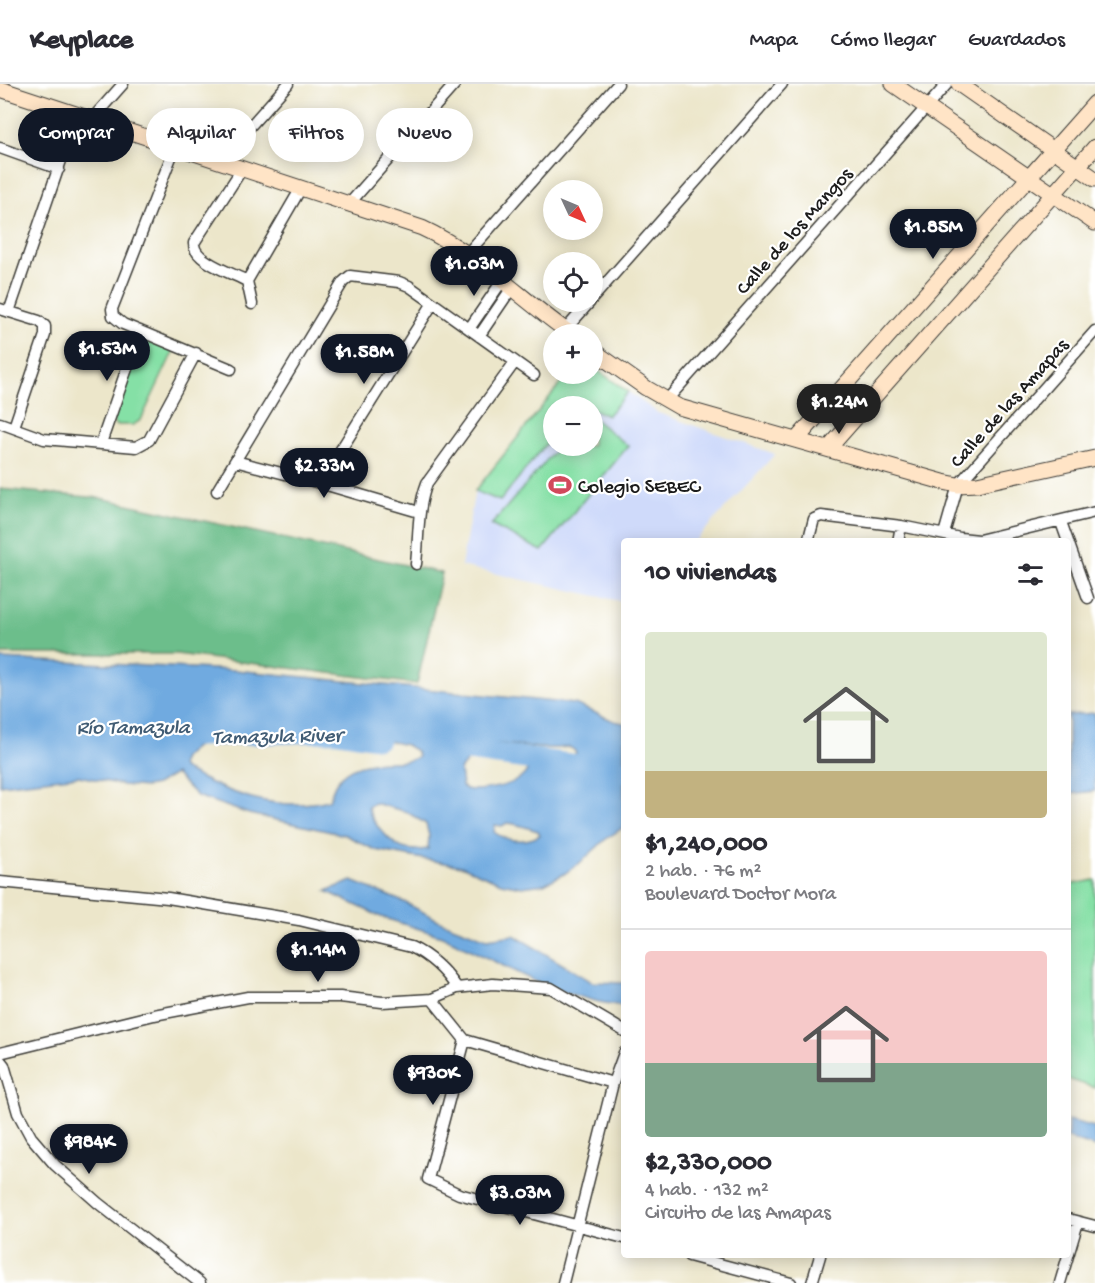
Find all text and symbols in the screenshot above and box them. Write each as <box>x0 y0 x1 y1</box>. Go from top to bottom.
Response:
text: Keyplace <box>30 25 133 58</box>
text: Mapa <box>749 29 798 54</box>
text: Cómo llegar <box>831 29 935 54</box>
text: Guardados <box>968 29 1065 54</box>
chip: Comprar <box>18 108 134 162</box>
chip: Alquilar <box>146 108 256 162</box>
chip: Filtros <box>268 108 364 162</box>
chip: Nuevo <box>376 108 473 162</box>
street label: Calle de los Mangos <box>732 164 859 301</box>
north arrow <box>543 180 603 240</box>
map controls <box>543 180 603 456</box>
pin: $1.85M <box>884 209 982 260</box>
text: $1.85M <box>904 217 962 240</box>
pin: $1.03M <box>425 246 523 297</box>
button: locate <box>543 252 603 312</box>
text: $1.03M <box>445 254 503 277</box>
button: + <box>543 324 603 384</box>
pin: $1.53M <box>58 331 156 382</box>
pin: $1.58M <box>315 334 413 385</box>
street label: Calle de las Amapas <box>947 335 1075 474</box>
text: $1.53M <box>78 339 136 362</box>
text: $1.58M <box>335 342 393 365</box>
pin: $1.24M <box>790 384 888 435</box>
text: $1.24M <box>811 392 867 415</box>
button: − <box>543 396 603 456</box>
pin: $2.33M <box>275 448 373 499</box>
text: $2.33M <box>294 456 354 479</box>
sports icon: Colegio SEBEC <box>547 472 573 498</box>
place label: Colegio SEBEC <box>578 477 701 500</box>
icon: filters <box>1014 558 1047 591</box>
text: 10 viviendas <box>645 559 776 590</box>
icon: home <box>792 671 900 779</box>
water label: Río Tamazula <box>76 717 191 742</box>
water label: Tamazula River <box>212 725 347 752</box>
text: $1,240,000 <box>645 830 768 861</box>
text: 2 hab. · 76 m² <box>645 861 761 884</box>
text: Boulevard Doctor Mora <box>645 884 836 907</box>
pin: $1.14M <box>269 932 367 983</box>
text: $1.14M <box>291 940 345 963</box>
icon: home <box>792 990 900 1098</box>
pin: $930K <box>391 1055 475 1106</box>
text: $930K <box>407 1063 459 1086</box>
pin: $984K <box>47 1124 131 1175</box>
text: $984K <box>64 1132 114 1155</box>
text: $2,330,000 <box>645 1149 772 1180</box>
pin: $3.03M <box>471 1175 569 1226</box>
text: 4 hab. · 132 m² <box>645 1180 769 1203</box>
text: $3.03M <box>489 1183 551 1206</box>
text: Circuito de las Amapas <box>645 1203 831 1226</box>

